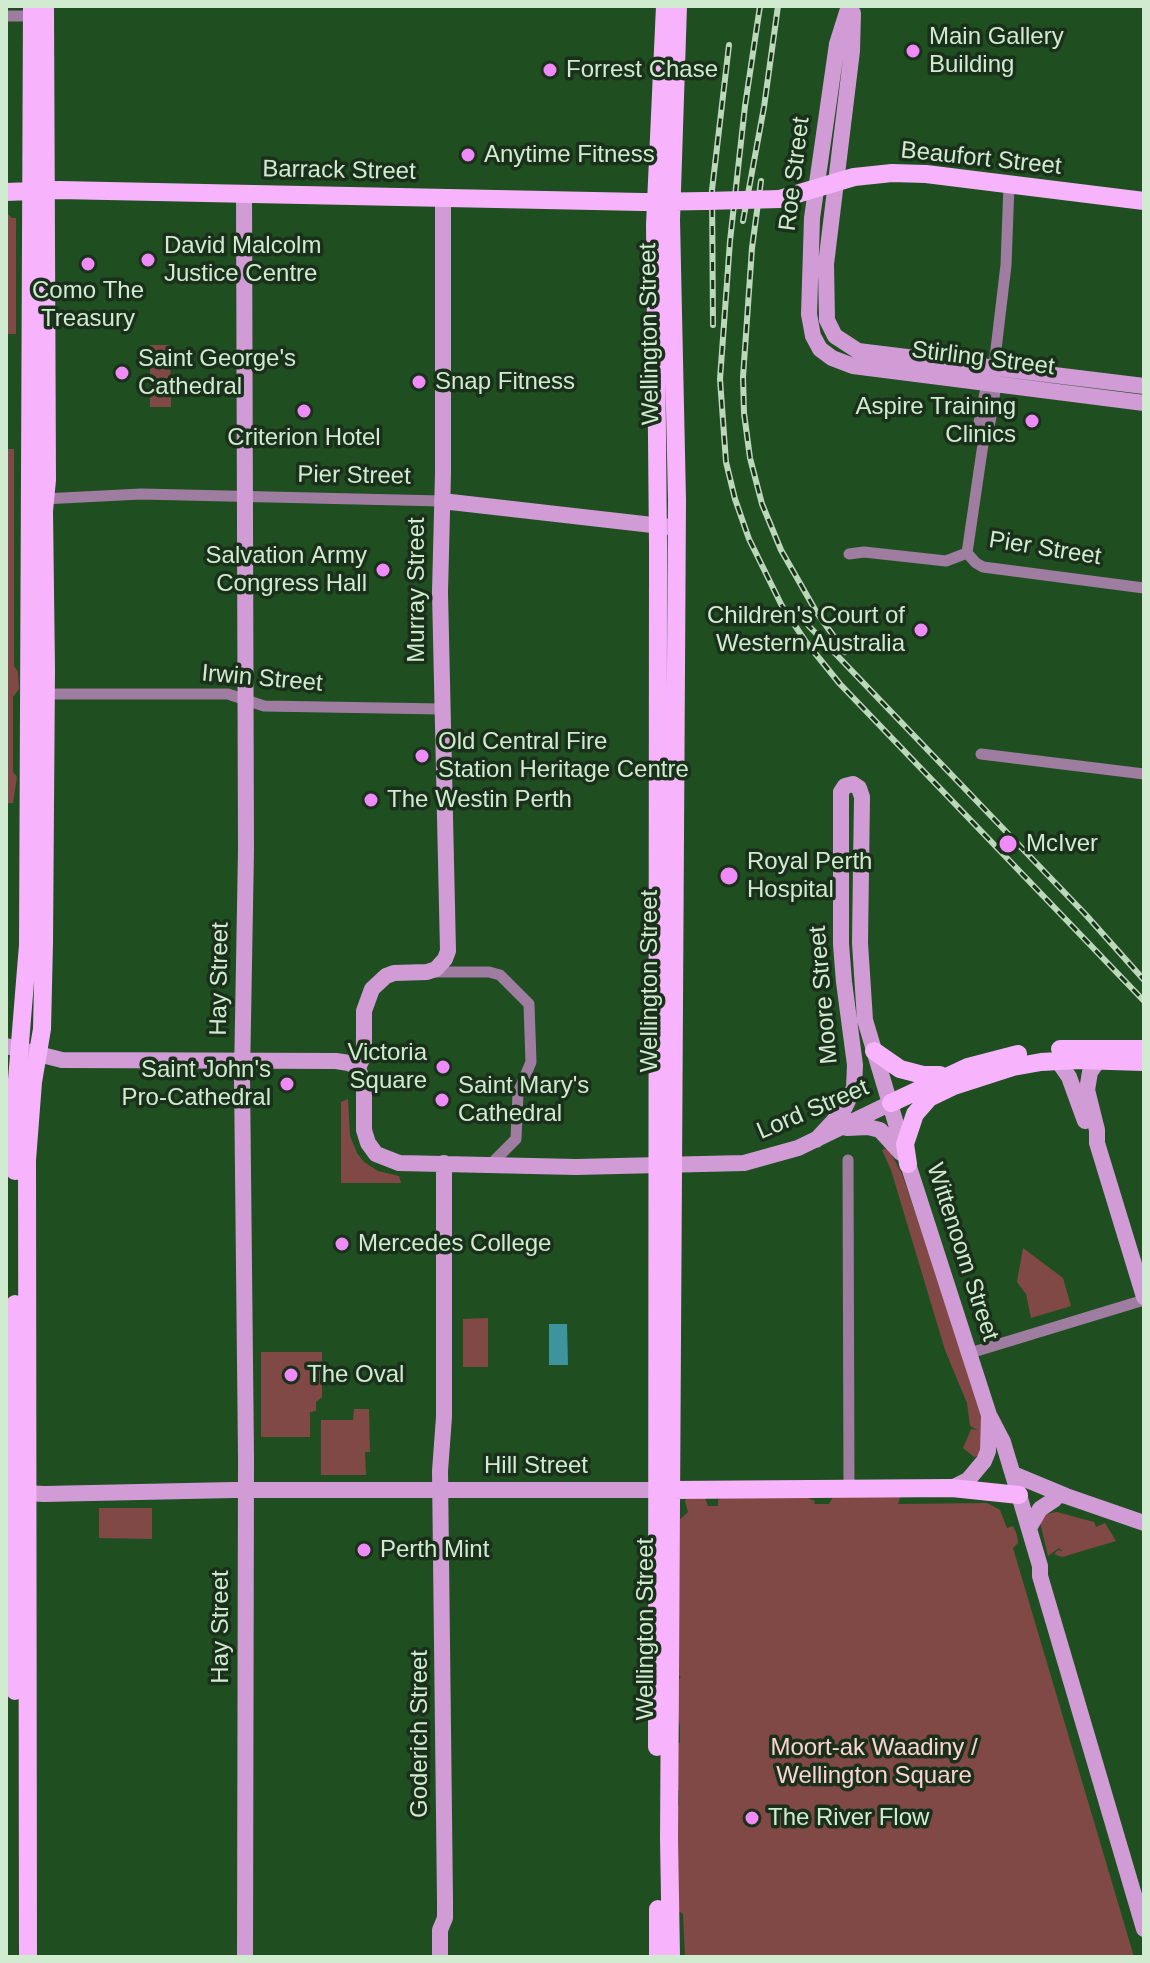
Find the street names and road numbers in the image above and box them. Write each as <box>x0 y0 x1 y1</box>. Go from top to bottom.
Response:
street label: Roe Street <box>774 115 816 233</box>
street label: Beaufort Street <box>899 136 1063 182</box>
street label: Barrack Street <box>262 155 416 187</box>
street label: Wellington Street <box>634 243 666 425</box>
street label: Stirling Street <box>910 336 1056 382</box>
street label: Pier Street <box>297 461 411 491</box>
street label: Murray Street <box>403 517 431 663</box>
street label: Pier Street <box>987 526 1103 572</box>
street label: Irwin Street <box>200 659 324 699</box>
street label: Wellington Street <box>636 890 664 1072</box>
street label: Hay Street <box>205 922 235 1036</box>
street label: Moore Street <box>804 925 844 1065</box>
street label: Lord Street <box>753 1074 873 1146</box>
street label: Wittenoom Street <box>920 1159 1004 1345</box>
street label: Hill Street <box>484 1452 588 1480</box>
street label: Wellington Street <box>632 1538 660 1720</box>
street label: Hay Street <box>207 1570 235 1684</box>
street label: Goderich Street <box>406 1650 434 1818</box>

